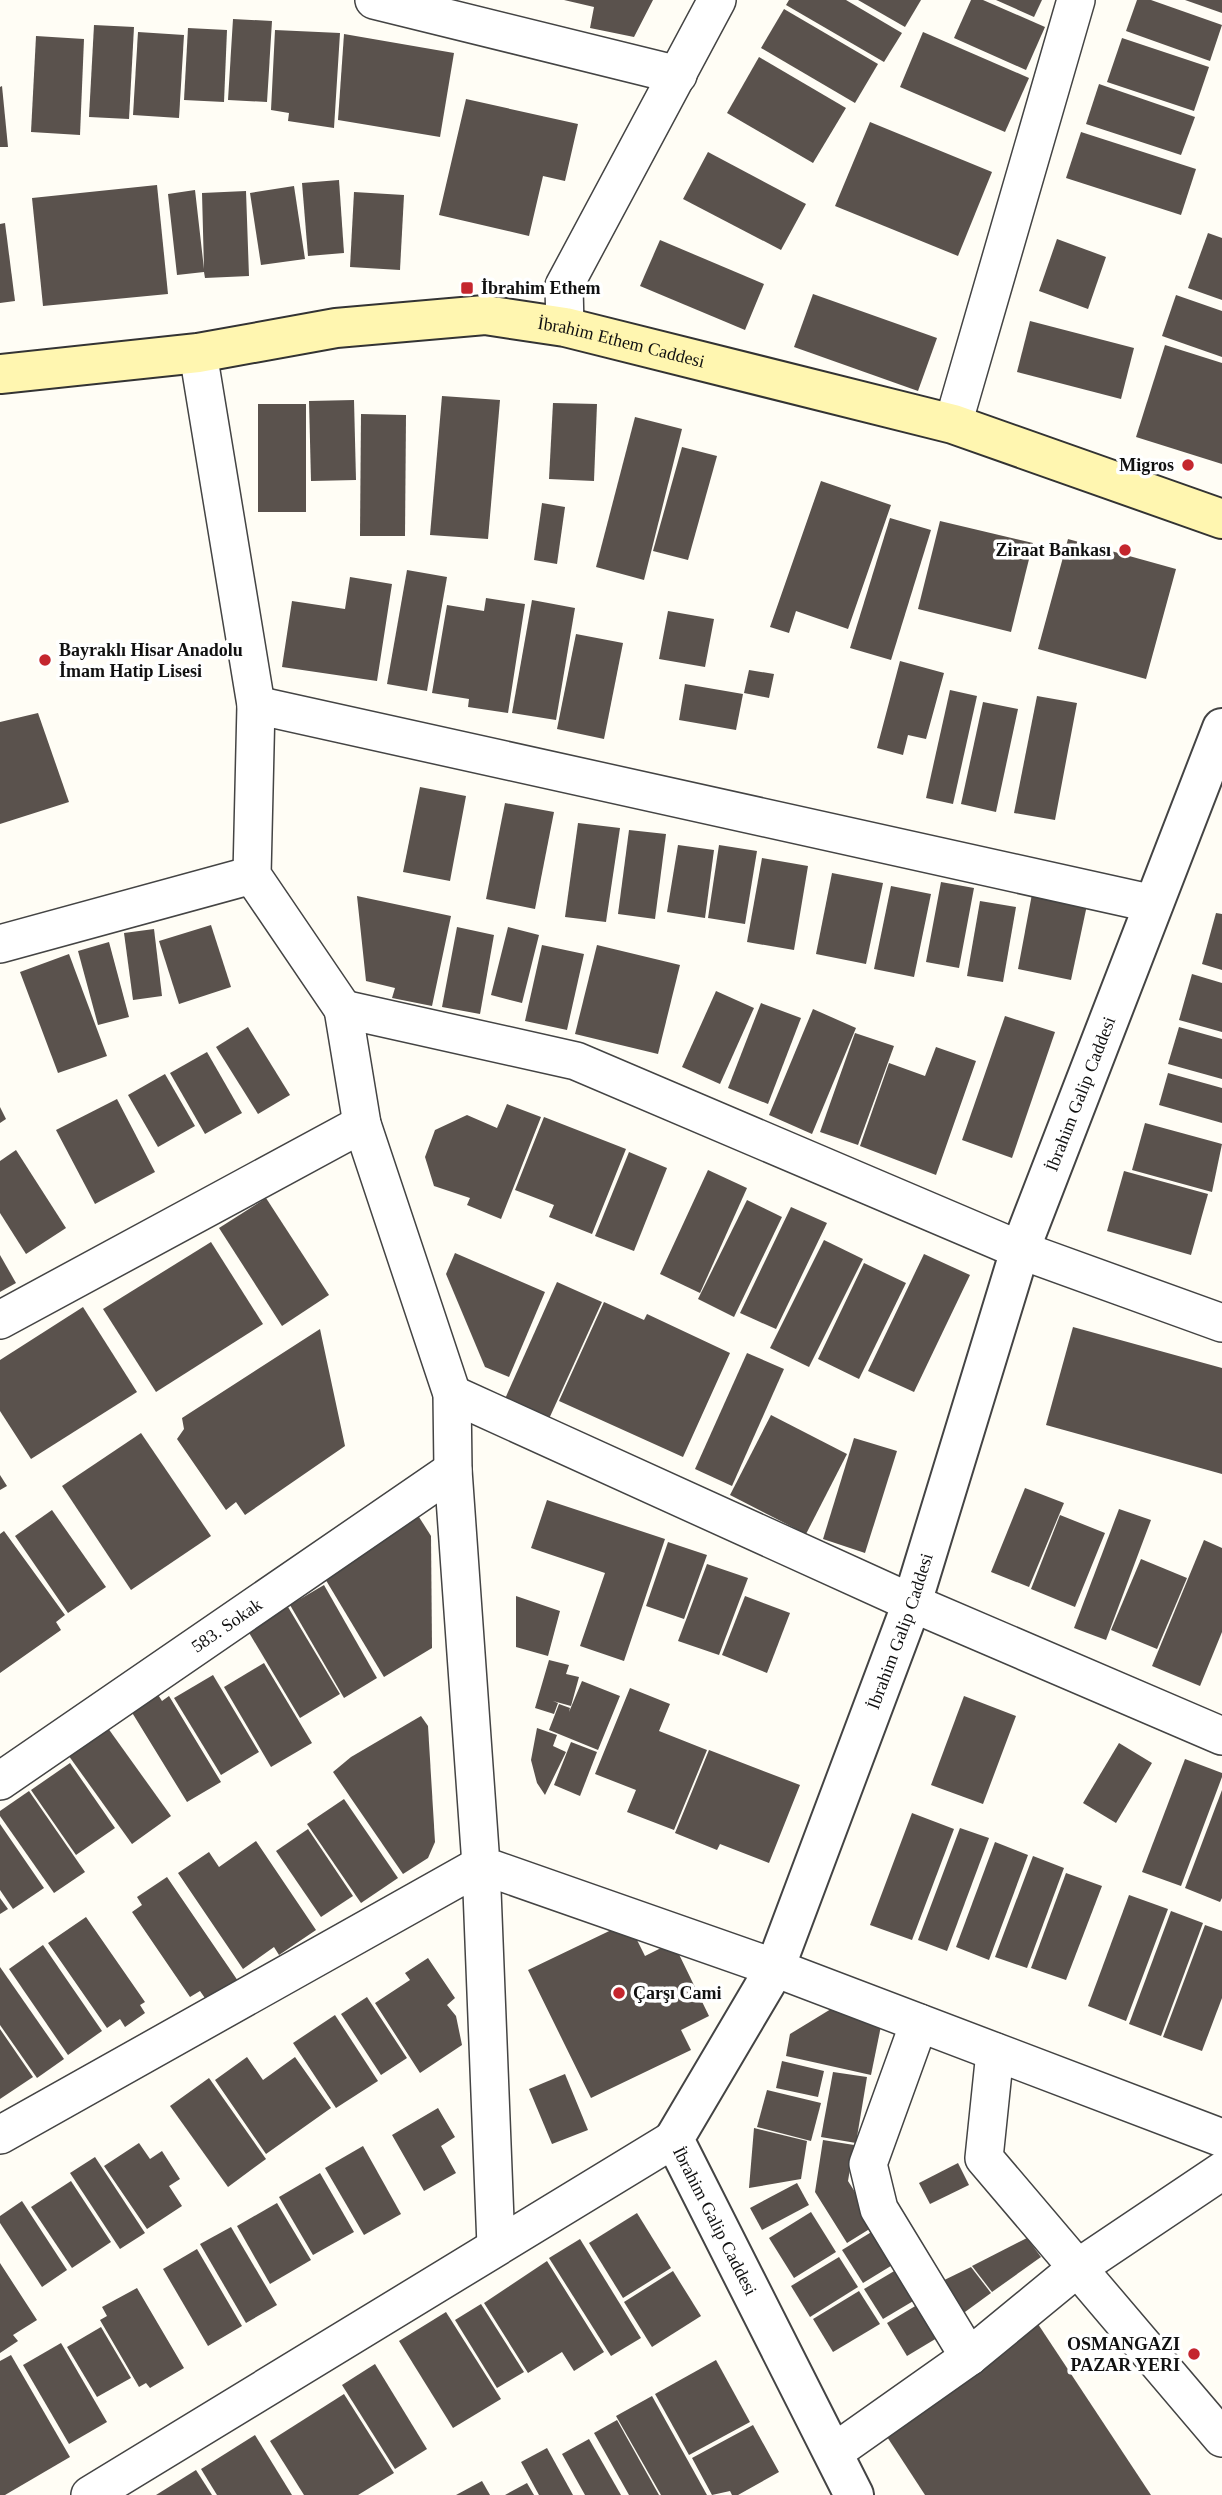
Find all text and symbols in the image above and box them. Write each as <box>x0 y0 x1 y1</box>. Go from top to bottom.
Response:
place label: İbrahim Ethem <box>481 278 601 298</box>
marker: İbrahim Ethem <box>459 280 475 296</box>
street label: İbrahim Ethem Caddesi <box>536 313 707 372</box>
place label: Migros <box>1119 455 1174 475</box>
marker: Migros <box>1180 457 1196 473</box>
place label: Ziraat Bankası <box>995 540 1111 560</box>
marker: Ziraat Bankası <box>1117 542 1133 558</box>
place label: Bayraklı Hisar Anadolu İmam Hatip Lisesi <box>59 640 243 681</box>
marker: Bayraklı Hisar Anadolu İmam Hatip Lisesi <box>37 652 53 668</box>
street label: İbrahim Galip Caddesi <box>1041 1014 1119 1174</box>
street label: İbrahim Galip Caddesi <box>863 1551 937 1712</box>
street label: 583. Sokak <box>188 1594 266 1657</box>
place label: Çarşı Cami <box>633 1983 722 2003</box>
marker: Çarşı Cami <box>611 1985 627 2001</box>
street label: İbrahim Galip Caddesi <box>669 2143 761 2299</box>
place label: OSMANGAZI PAZAR YERI <box>1067 2334 1180 2375</box>
marker: OSMANGAZI PAZAR YERI <box>1186 2346 1202 2362</box>

